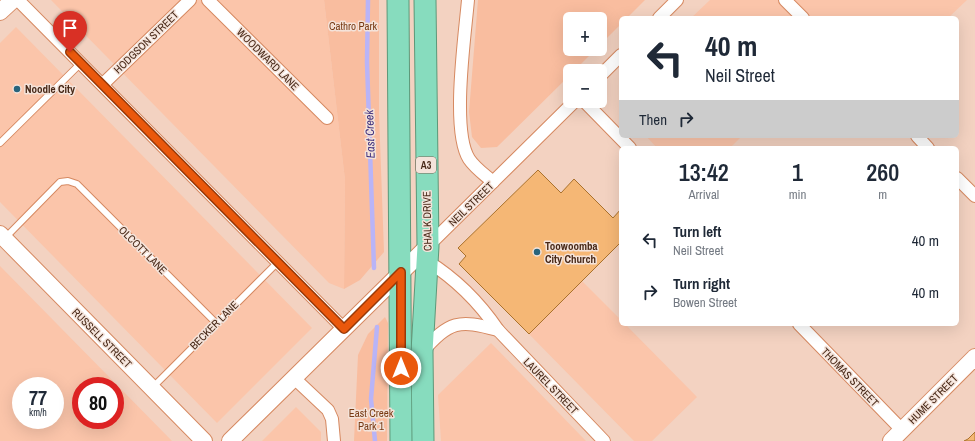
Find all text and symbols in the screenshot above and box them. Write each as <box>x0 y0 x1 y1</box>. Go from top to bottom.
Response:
street label: HODGSON STREET <box>111 7 182 76</box>
pin <box>53 11 87 52</box>
map controls <box>563 12 607 108</box>
button: + <box>563 12 607 56</box>
icon: arrive <box>59 17 81 39</box>
park label: Cathro Park <box>329 19 378 33</box>
street label: WOODWARD LANE <box>234 25 302 93</box>
text: 40 m <box>705 27 757 65</box>
icon: left <box>639 32 691 84</box>
text: Neil Street <box>705 63 775 88</box>
button: − <box>563 64 607 108</box>
place label: Noodle City <box>25 82 75 96</box>
marker: Noodle City <box>12 84 22 94</box>
water label: East Creek <box>361 108 379 159</box>
icon: right <box>675 108 697 130</box>
text: Then <box>639 109 667 130</box>
text: 13:42 <box>679 156 729 188</box>
text: 1 <box>792 156 803 188</box>
text: 260 <box>866 156 899 188</box>
road number: A3 <box>416 157 436 173</box>
street label: NEIL STREET <box>445 179 497 229</box>
text: Arrival <box>688 186 719 203</box>
text: min <box>789 186 806 203</box>
text: m <box>878 186 887 203</box>
street label: CHALK DRIVE <box>419 191 435 251</box>
text: Turn left <box>673 221 721 242</box>
street label: OLCOTT LANE <box>116 223 170 277</box>
icon: left <box>639 229 661 251</box>
text: 40 m <box>912 230 939 251</box>
place label: Toowoomba City Church <box>545 239 597 266</box>
text: Neil Street <box>673 242 723 259</box>
marker: Toowoomba City Church <box>532 247 542 257</box>
text: Turn right <box>673 273 730 294</box>
icon: right <box>639 281 661 303</box>
text: 40 m <box>912 282 939 303</box>
text: Bowen Street <box>673 294 737 311</box>
street label: BECKER LANE <box>187 298 241 352</box>
street label: RUSSELL STREET <box>69 305 135 371</box>
street label: THOMAS STREET <box>818 345 882 410</box>
position arrow <box>380 347 422 389</box>
street label: LAUREL STREET <box>521 355 582 417</box>
street label: HUME STREET <box>905 371 961 427</box>
speed limit sign: 80 <box>72 377 124 429</box>
text: 77 <box>29 384 47 411</box>
text: km/h <box>29 406 47 419</box>
park label: East Creek Park 1 <box>349 406 394 433</box>

